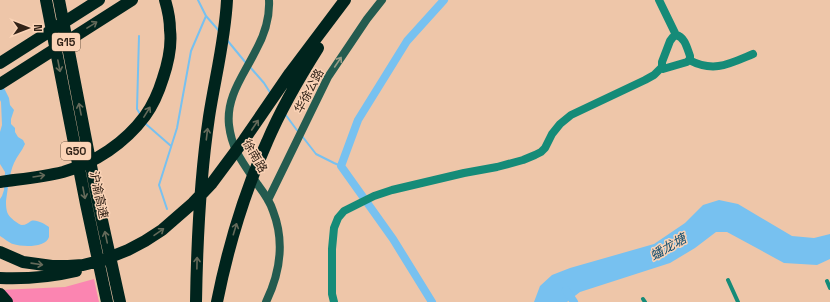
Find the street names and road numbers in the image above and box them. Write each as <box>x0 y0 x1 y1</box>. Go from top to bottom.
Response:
road number: G15 <box>52 33 80 51</box>
street label: 华徐公路 <box>291 66 327 116</box>
street label: 徐南路 <box>239 136 271 176</box>
road number: G50 <box>61 142 91 160</box>
street label: 沪渝高速 <box>86 170 112 220</box>

